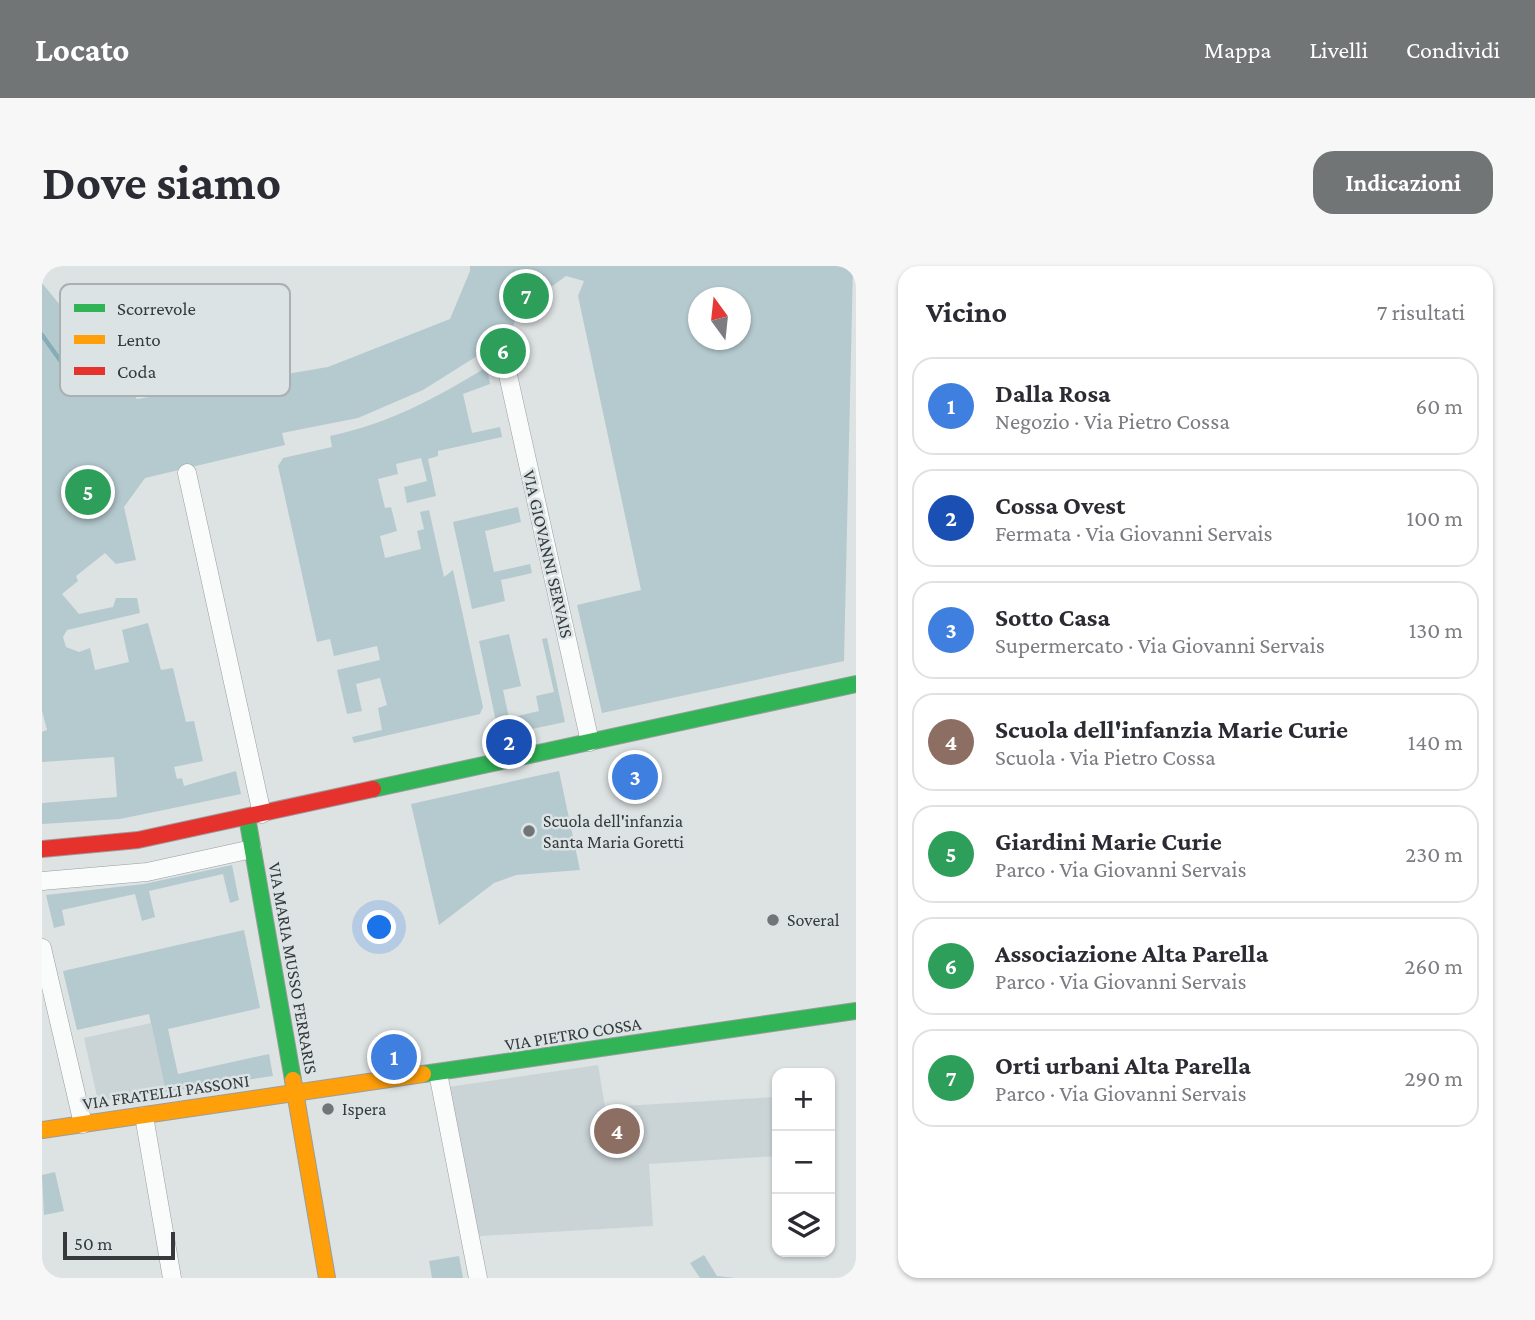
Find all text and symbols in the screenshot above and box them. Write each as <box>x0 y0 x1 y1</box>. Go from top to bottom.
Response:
text: Locato <box>35 31 130 68</box>
text: Mappa <box>1204 36 1271 63</box>
text: Livelli <box>1309 36 1368 63</box>
text: Condividi <box>1406 36 1500 63</box>
button: Indicazioni <box>1313 151 1493 214</box>
text: Dove siamo <box>42 155 281 210</box>
pin: 7 <box>503 270 549 322</box>
legend <box>60 284 290 396</box>
north arrow <box>688 287 751 350</box>
text: Vicino <box>926 295 1007 328</box>
text: Scorrevole <box>117 298 196 319</box>
text: 7 risultati <box>1377 299 1465 325</box>
pin: 6 <box>480 325 526 377</box>
text: Lento <box>117 329 161 350</box>
text: Coda <box>117 361 157 382</box>
text: Dalla Rosa <box>995 379 1111 408</box>
text: 1 <box>947 393 955 419</box>
text: 60 m <box>1416 393 1463 419</box>
text: Negozio · Via Pietro Cossa <box>995 408 1230 434</box>
pin: 5 <box>65 466 111 518</box>
street label: VIA GIOVANNI SERVAIS <box>519 468 577 640</box>
text: Cossa Ovest <box>995 491 1125 520</box>
text: 2 <box>945 505 957 531</box>
text: 100 m <box>1407 505 1463 531</box>
text: Fermata · Via Giovanni Servais <box>995 520 1273 546</box>
text: Sotto Casa <box>995 603 1110 632</box>
text: 3 <box>945 617 957 643</box>
text: 130 m <box>1409 617 1463 643</box>
text: Supermercato · Via Giovanni Servais <box>995 632 1325 658</box>
text: Scuola dell'infanzia Marie Curie <box>995 715 1348 744</box>
pin: 2 <box>486 716 532 768</box>
text: 4 <box>945 729 957 755</box>
text: 140 m <box>1408 729 1463 755</box>
text: Scuola · Via Pietro Cossa <box>995 744 1216 770</box>
pin: 3 <box>612 751 658 803</box>
place label: Scuola dell'infanzia Santa Maria Goretti <box>543 811 684 852</box>
marker: Scuola dell'infanzia Santa Maria Goretti <box>521 823 537 839</box>
text: Giardini Marie Curie <box>995 827 1222 856</box>
text: 5 <box>945 841 957 867</box>
text: 230 m <box>1405 841 1463 867</box>
text: Parco · Via Giovanni Servais <box>995 856 1247 882</box>
street label: VIA MARIA MUSSO FERRARIS <box>265 861 321 1075</box>
your location <box>362 910 396 944</box>
place label: Soveral <box>787 910 840 930</box>
marker: Soveral <box>765 912 781 928</box>
text: Associazione Alta Parella <box>995 939 1268 968</box>
text: 6 <box>945 953 957 979</box>
text: 260 m <box>1405 953 1463 979</box>
text: Parco · Via Giovanni Servais <box>995 968 1247 994</box>
street label: VIA PIETRO COSSA <box>503 1013 644 1055</box>
pin: 1 <box>371 1031 417 1083</box>
text: Orti urbani Alta Parella <box>995 1051 1251 1080</box>
text: 7 <box>945 1065 957 1091</box>
text: 290 m <box>1405 1065 1463 1091</box>
map controls <box>772 1068 835 1257</box>
button: + <box>772 1068 835 1131</box>
street label: VIA FRATELLI PASSONI <box>81 1070 251 1114</box>
text: Parco · Via Giovanni Servais <box>995 1080 1247 1106</box>
place label: Ispera <box>342 1099 386 1119</box>
marker: Ispera <box>320 1101 336 1117</box>
pin: 4 <box>594 1105 640 1157</box>
button: − <box>772 1131 835 1194</box>
button: layers <box>772 1194 835 1257</box>
scale bar <box>63 1229 175 1261</box>
text: 50 m <box>74 1233 113 1254</box>

